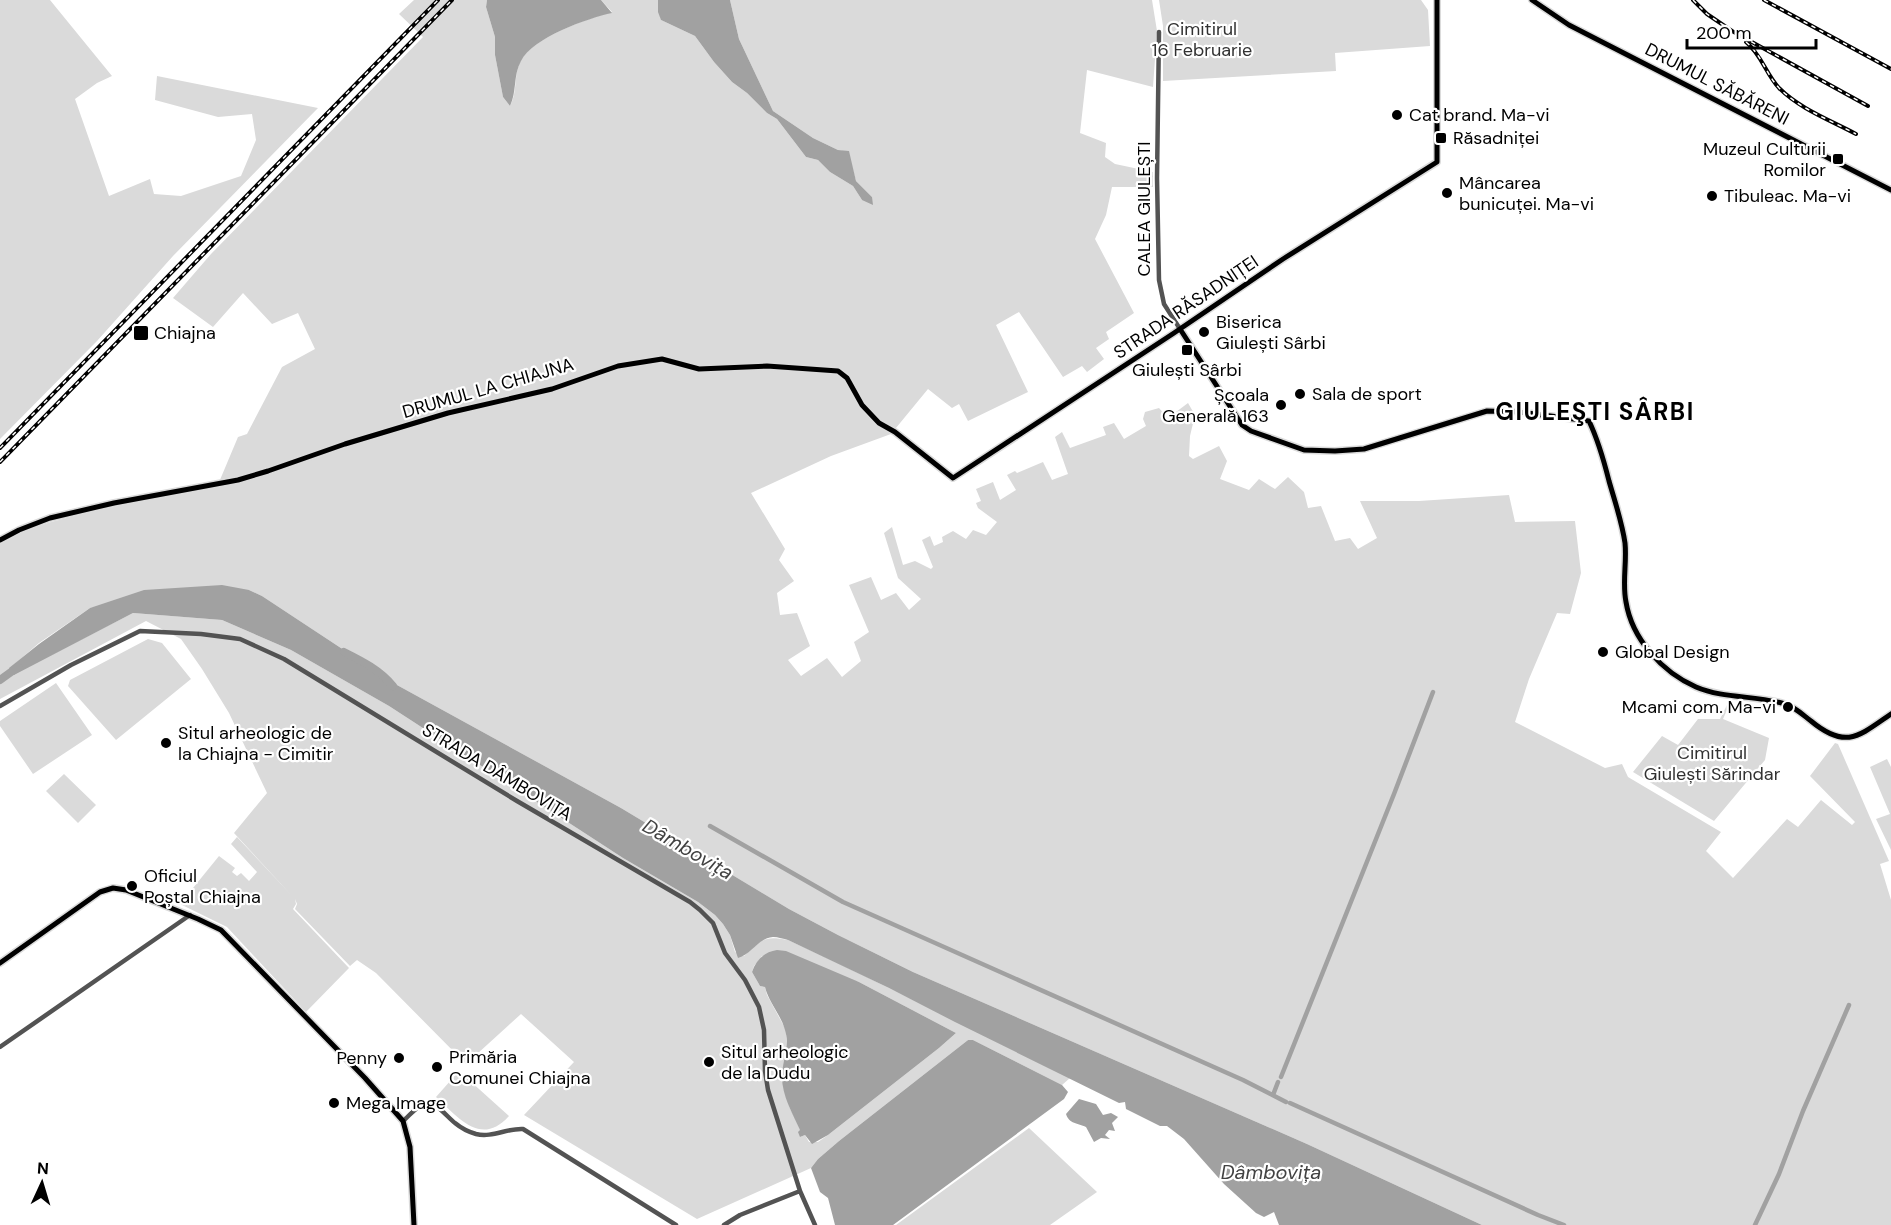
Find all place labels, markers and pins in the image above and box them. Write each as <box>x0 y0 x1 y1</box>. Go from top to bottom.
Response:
place label: Cat brand. Ma-vi <box>1409 103 1549 127</box>
marker: Cat brand. Ma-vi <box>1390 108 1404 122</box>
place label: Răsadniței <box>1453 126 1539 150</box>
marker: Răsadniței <box>1434 131 1448 145</box>
place label: Muzeul Culturii Romilor <box>1703 137 1826 182</box>
marker: Muzeul Culturii Romilor <box>1831 152 1845 166</box>
place label: Mâncarea bunicuței. Ma-vi <box>1459 171 1594 216</box>
place label: Tibuleac. Ma-vi <box>1724 184 1851 208</box>
marker: Mâncarea bunicuței. Ma-vi <box>1440 186 1454 200</box>
marker: Tibuleac. Ma-vi <box>1705 189 1719 203</box>
place label: Biserica Giulești Sârbi <box>1216 310 1326 355</box>
place label: Chiajna <box>154 321 216 345</box>
marker: Chiajna <box>132 324 150 342</box>
marker: Biserica Giulești Sârbi <box>1197 325 1211 339</box>
marker: Giulești Sârbi <box>1180 343 1194 357</box>
place label: Giulești Sârbi <box>1132 358 1242 382</box>
place label: Sala de sport <box>1312 382 1422 406</box>
place label: Școala Generală 163 <box>1162 383 1269 428</box>
marker: Sala de sport <box>1293 387 1307 401</box>
marker: Școala Generală 163 <box>1274 398 1288 412</box>
place label: Global Design <box>1615 640 1730 664</box>
marker: Global Design <box>1596 645 1610 659</box>
place label: Mcami com. Ma-vi <box>1622 695 1776 719</box>
marker: Mcami com. Ma-vi <box>1781 700 1795 714</box>
place label: Situl arheologic de la Chiajna - Cimitir <box>178 721 334 766</box>
marker: Situl arheologic de la Chiajna - Cimitir <box>159 736 173 750</box>
place label: Oficiul Poștal Chiajna <box>144 864 261 909</box>
marker: Oficiul Poștal Chiajna <box>125 879 139 893</box>
place label: Situl arheologic de la Dudu <box>721 1040 849 1085</box>
place label: Primăria Comunei Chiajna <box>449 1045 590 1090</box>
place label: Penny <box>336 1046 387 1070</box>
marker: Penny <box>392 1051 406 1065</box>
marker: Situl arheologic de la Dudu <box>702 1055 716 1069</box>
marker: Primăria Comunei Chiajna <box>430 1060 444 1074</box>
place label: Mega Image <box>346 1091 446 1115</box>
marker: Mega Image <box>327 1096 341 1110</box>

